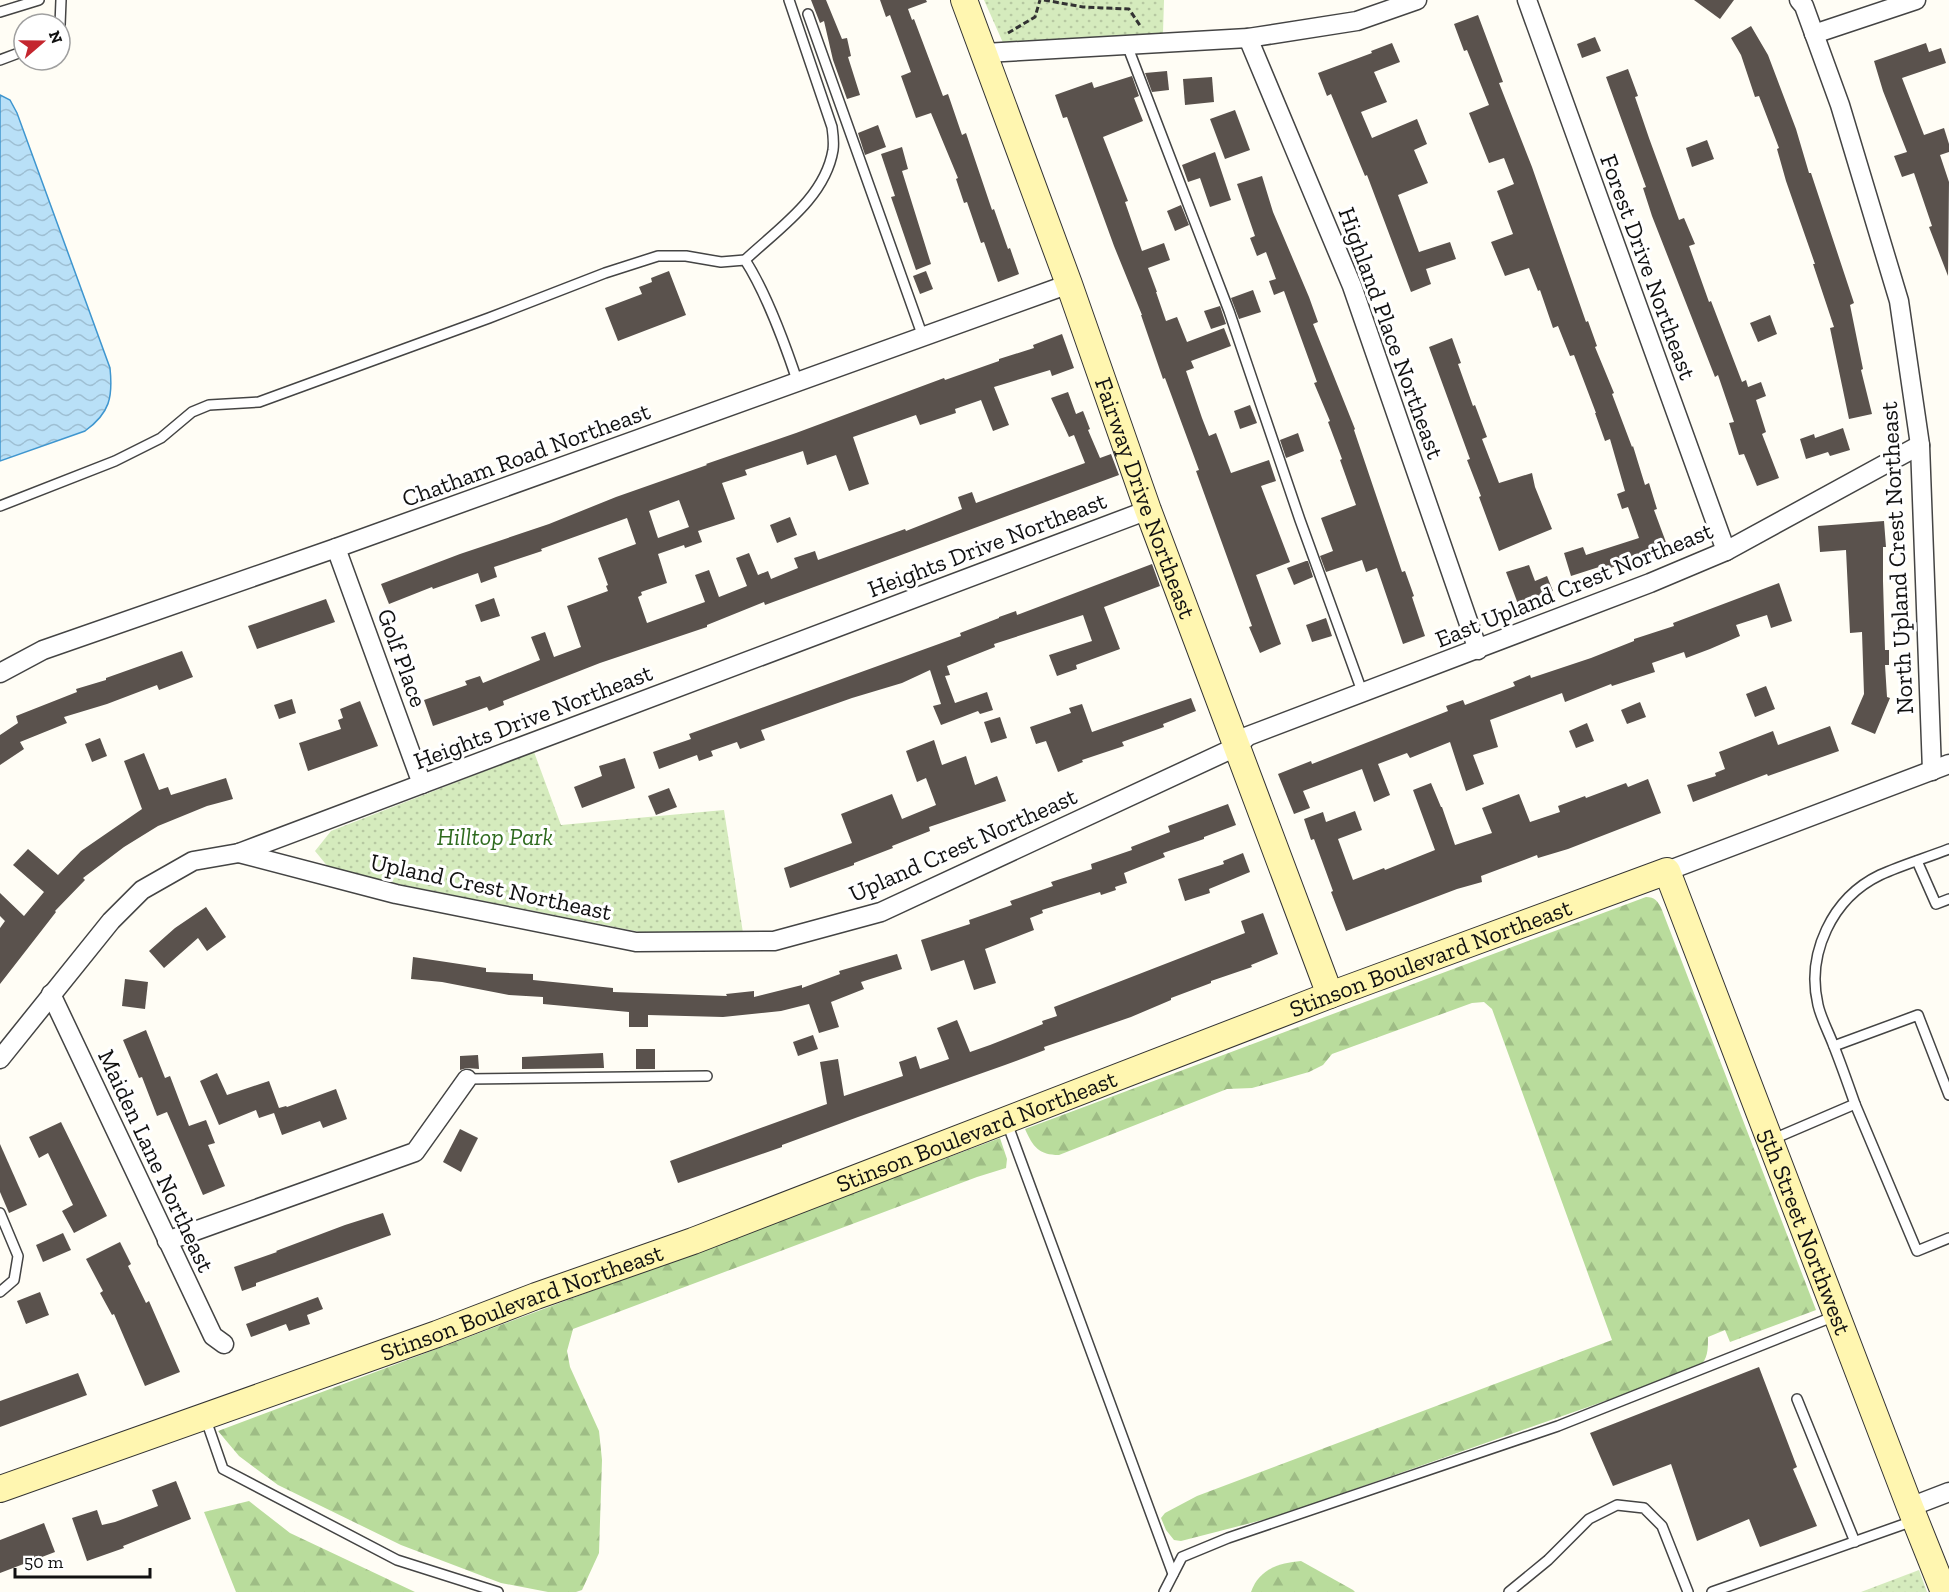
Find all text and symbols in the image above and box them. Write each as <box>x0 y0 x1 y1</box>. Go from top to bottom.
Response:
north arrow <box>12 12 72 72</box>
text: N <box>45 28 67 46</box>
street label: Forest Drive Northeast <box>1594 150 1703 384</box>
street label: Highland Place Northeast <box>1332 203 1451 463</box>
street label: Fairway Drive Northeast <box>1089 373 1202 623</box>
street label: Chatham Road Northeast <box>398 396 654 513</box>
street label: North Upland Crest Northeast <box>1874 401 1919 715</box>
street label: Heights Drive Northeast <box>863 486 1110 603</box>
street label: East Upland Crest Northeast <box>1431 515 1717 654</box>
street label: Golf Place <box>371 605 434 711</box>
street label: Heights Drive Northeast <box>409 658 656 775</box>
street label: Upland Crest Northeast <box>844 781 1081 908</box>
park label: Hilltop Park <box>437 822 554 851</box>
street label: Upland Crest Northeast <box>368 847 615 926</box>
street label: Stinson Boulevard Northeast <box>1285 892 1576 1023</box>
street label: Maiden Lane Northeast <box>92 1045 221 1277</box>
street label: Stinson Boulevard Northeast <box>832 1064 1121 1198</box>
street label: 5th Street Northwest <box>1753 1124 1858 1339</box>
street label: Stinson Boulevard Northeast <box>376 1238 667 1367</box>
scale bar <box>15 1541 150 1579</box>
text: 50 m <box>24 1551 64 1573</box>

